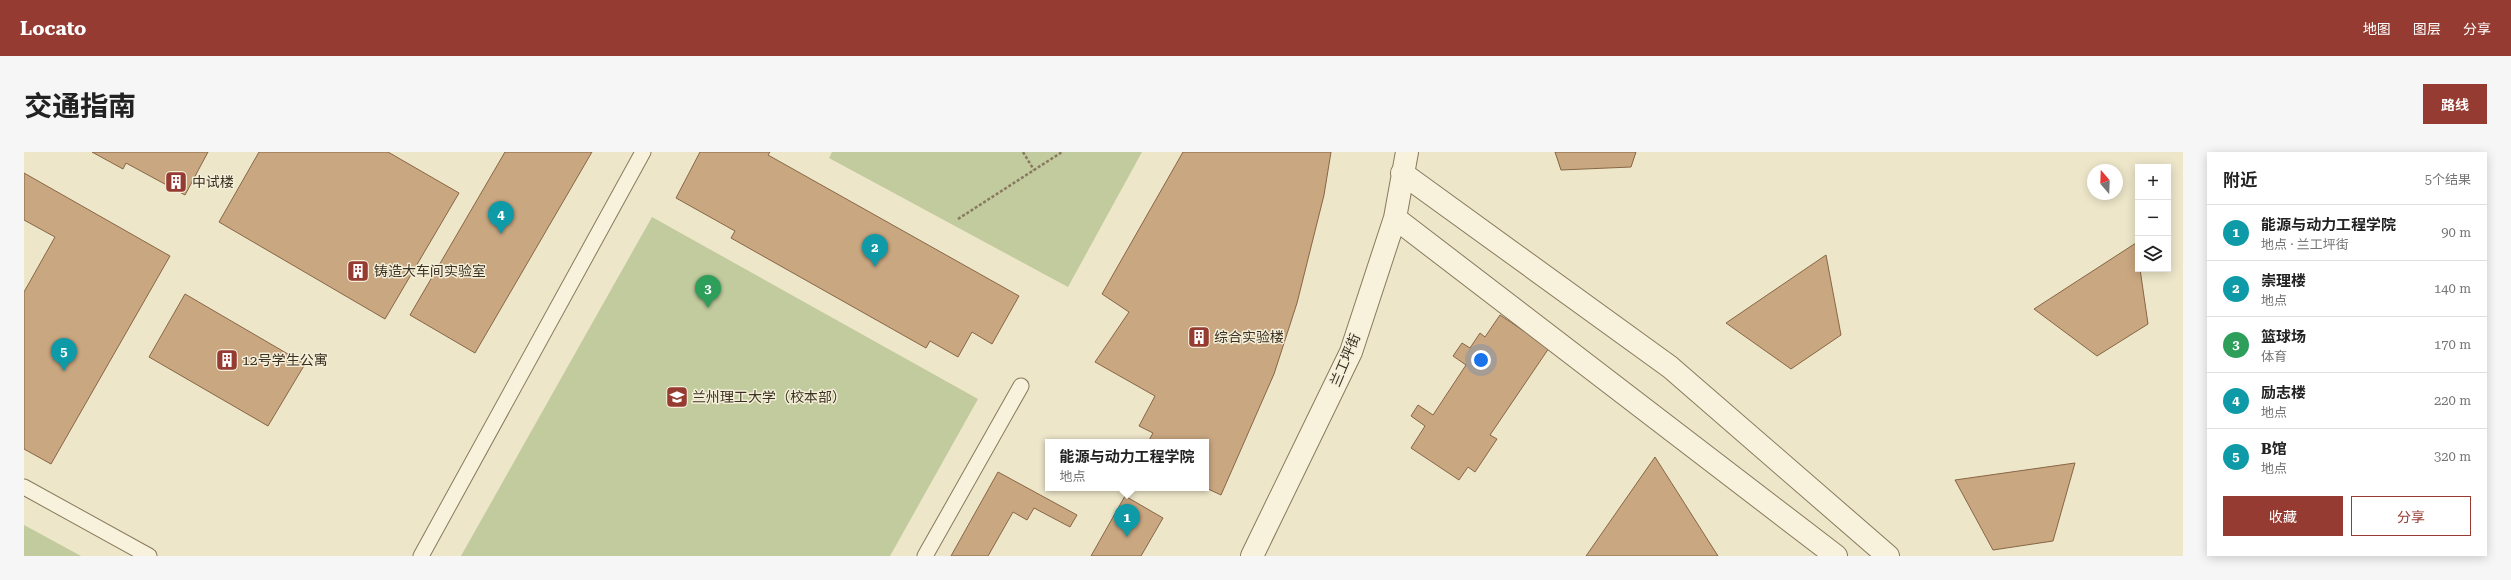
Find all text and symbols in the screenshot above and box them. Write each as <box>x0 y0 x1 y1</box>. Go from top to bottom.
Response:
text: Locato <box>20 17 86 40</box>
text: 地图 <box>2363 21 2391 37</box>
text: 图层 <box>2413 21 2441 37</box>
text: 分享 <box>2463 21 2491 37</box>
button: 路线 <box>2423 84 2487 124</box>
text: 交通指南 <box>24 90 136 123</box>
north arrow <box>2087 164 2123 200</box>
map controls <box>2135 164 2171 272</box>
button: + <box>2135 164 2171 200</box>
building icon: 中试楼 <box>163 169 189 195</box>
text: 附近 <box>2223 170 2257 190</box>
text: 5个结果 <box>2425 172 2471 187</box>
place label: 中试楼 <box>192 174 234 190</box>
button: − <box>2135 200 2171 236</box>
pin: 4 <box>488 201 514 234</box>
text: 能源与动力工程学院 <box>2261 216 2396 234</box>
text: 1 <box>2232 225 2240 240</box>
text: 90 m <box>2441 225 2471 240</box>
pin: 2 <box>862 234 888 267</box>
button: layers <box>2135 236 2171 272</box>
text: 地点 · 兰工坪街 <box>2261 237 2349 252</box>
building icon: 铸造大车间实验室 <box>345 258 371 284</box>
place label: 铸造大车间实验室 <box>374 263 486 279</box>
text: 崇理楼 <box>2261 272 2306 290</box>
pin: 3 <box>695 275 721 308</box>
text: 2 <box>2232 281 2240 296</box>
text: 140 m <box>2434 281 2471 296</box>
text: 地点 <box>2261 293 2287 308</box>
building icon: 综合实验楼 <box>1186 324 1212 350</box>
text: 篮球场 <box>2261 328 2306 346</box>
place label: 综合实验楼 <box>1214 329 1284 345</box>
street label: 兰工坪街 <box>1327 331 1363 389</box>
text: 3 <box>2232 337 2240 352</box>
text: 170 m <box>2434 337 2471 352</box>
pin: 5 <box>51 338 77 371</box>
building icon: 12号学生公寓 <box>214 347 240 373</box>
text: 体育 <box>2261 349 2287 364</box>
your location <box>1471 350 1491 370</box>
place label: 12号学生公寓 <box>242 352 328 368</box>
school or university icon: 兰州理工大学（校本部） <box>664 384 690 410</box>
text: 励志楼 <box>2261 384 2306 402</box>
place label: 兰州理工大学（校本部） <box>692 389 846 405</box>
text: 4 <box>2232 393 2240 408</box>
text: 220 m <box>2434 393 2471 408</box>
text: 地点 <box>2261 405 2287 420</box>
popup <box>1045 439 1209 491</box>
text: B馆 <box>2261 440 2287 458</box>
text: 能源与动力工程学院 <box>1059 448 1195 466</box>
text: 5 <box>2232 449 2240 464</box>
text: 320 m <box>2434 449 2471 464</box>
text: 地点 <box>2261 461 2287 476</box>
text: 地点 <box>1059 469 1086 484</box>
button: 收藏 <box>2223 496 2343 536</box>
button: 分享 <box>2351 496 2471 536</box>
pin: 1 <box>1114 504 1140 537</box>

